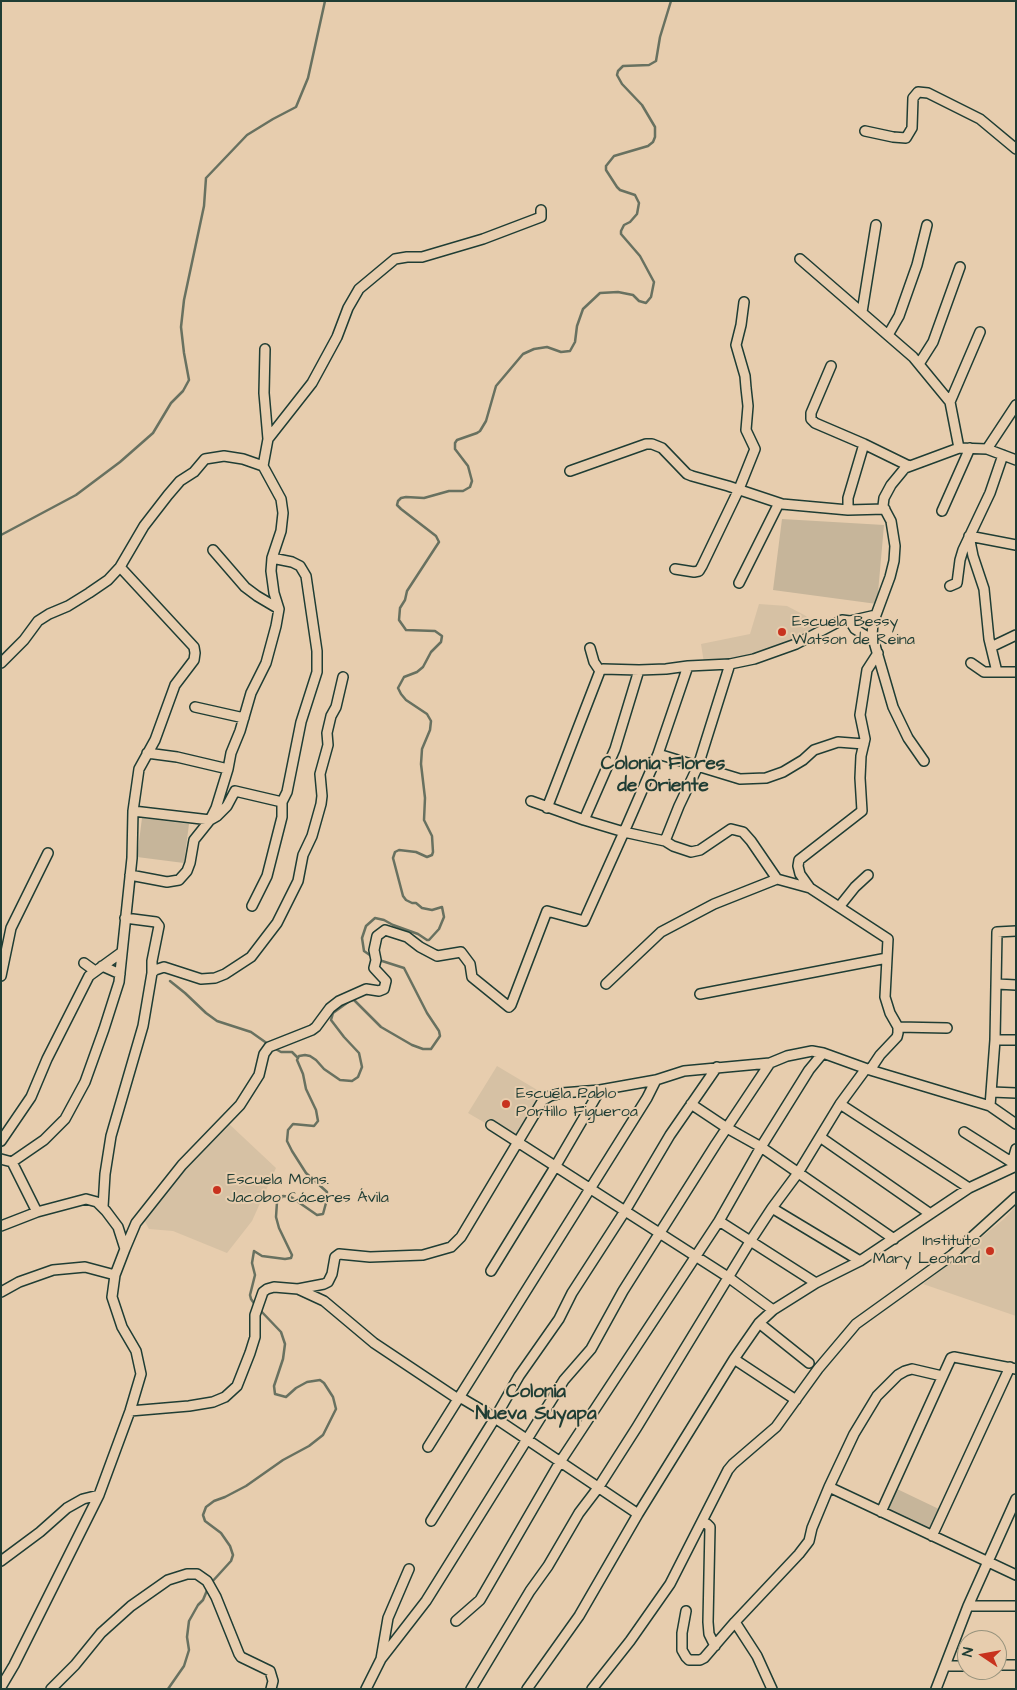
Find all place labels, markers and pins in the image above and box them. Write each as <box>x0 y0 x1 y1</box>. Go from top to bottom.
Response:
place label: Escuela Bessy Watson de Reina <box>792 613 915 651</box>
marker: Escuela Bessy Watson de Reina <box>776 626 788 638</box>
place label: Escuela Pablo Portillo Figueroa <box>516 1085 638 1123</box>
marker: Escuela Pablo Portillo Figueroa <box>500 1098 512 1110</box>
place label: Escuela Mons. Jacobo Cáceres Ávila <box>227 1171 389 1209</box>
marker: Escuela Mons. Jacobo Cáceres Ávila <box>211 1184 223 1196</box>
place label: Instituto Mary Leonard <box>873 1232 980 1270</box>
marker: Instituto Mary Leonard <box>984 1245 996 1257</box>

